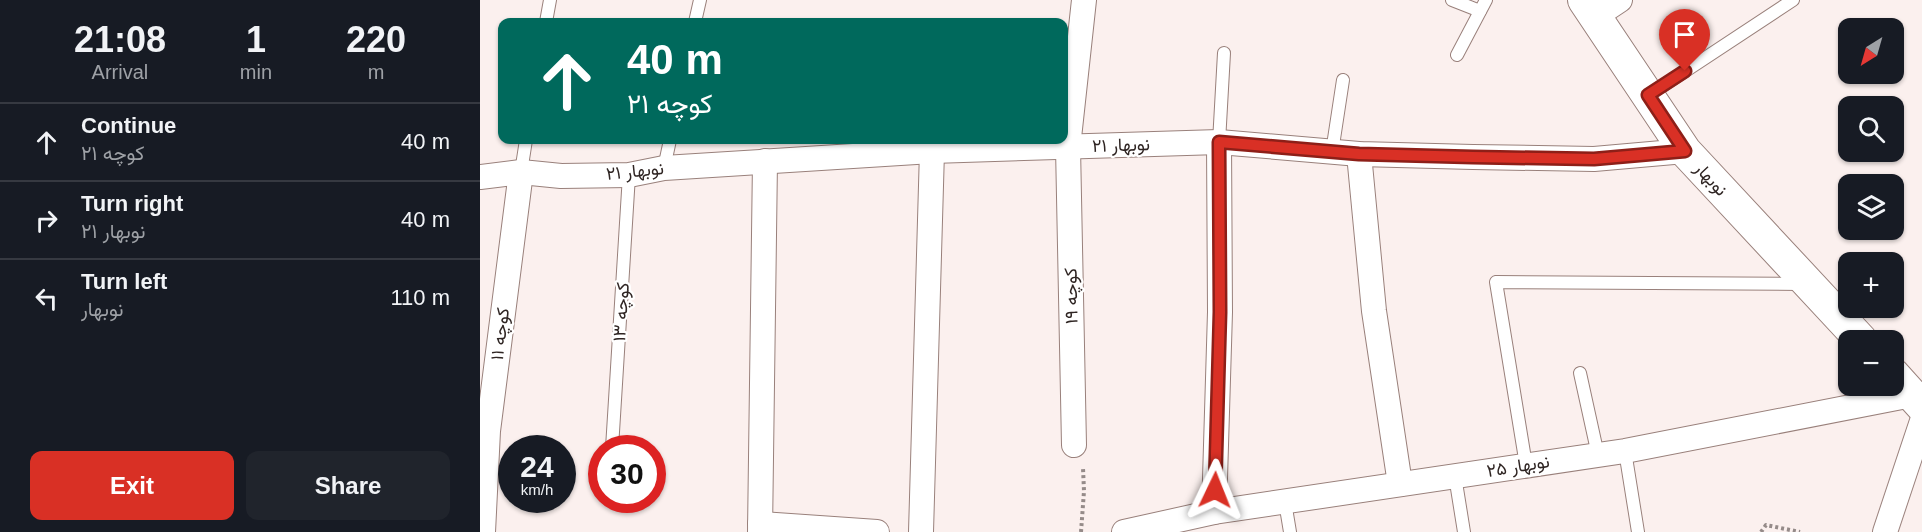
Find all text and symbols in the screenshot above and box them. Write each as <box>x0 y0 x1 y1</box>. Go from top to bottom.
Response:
pin <box>1659 9 1710 71</box>
icon: arrive <box>1668 18 1701 51</box>
north arrow <box>1838 18 1904 84</box>
map controls <box>1838 18 1904 396</box>
text: 21:08 <box>74 19 166 60</box>
text: 1 <box>246 19 266 60</box>
text: 220 <box>346 19 406 60</box>
text: 40 m <box>627 36 723 83</box>
icon: ahead <box>528 42 606 120</box>
text: Arrival <box>92 61 148 83</box>
text: min <box>240 61 272 83</box>
text: m <box>368 61 384 83</box>
text: کوچه ۲۱ <box>627 89 713 119</box>
button: search <box>1838 96 1904 162</box>
text: Continue <box>81 113 176 138</box>
icon: ahead <box>30 126 63 159</box>
text: 40 m <box>401 129 450 154</box>
street label: نوبهار ۲۱ <box>1092 134 1150 157</box>
text: کوچه ۲۱ <box>81 142 144 164</box>
street label: نوبهار <box>1689 157 1731 201</box>
street label: نوبهار ۲۱ <box>605 158 665 185</box>
button: layers <box>1838 174 1904 240</box>
text: Turn right <box>81 191 183 216</box>
icon: right <box>30 204 63 237</box>
text: 40 m <box>401 207 450 232</box>
text: نوبهار ۲۱ <box>81 220 145 242</box>
button: + <box>1838 252 1904 318</box>
street label: کوچه ۱۹ <box>1061 268 1083 324</box>
text: Turn left <box>81 269 167 294</box>
icon: left <box>30 282 63 315</box>
street label: کوچه ۱۳ <box>609 282 635 342</box>
text: 110 m <box>390 285 450 310</box>
text: نوبهار <box>81 298 124 320</box>
street label: کوچه ۱۱ <box>487 307 515 362</box>
button: − <box>1838 330 1904 396</box>
speed limit sign: 30 <box>588 435 666 513</box>
text: 24 <box>520 450 554 483</box>
button: Exit <box>30 451 234 520</box>
button: Share <box>246 451 450 520</box>
street label: نوبهار ۲۵ <box>1485 451 1551 482</box>
position arrow <box>1183 458 1247 522</box>
text: km/h <box>521 481 553 498</box>

